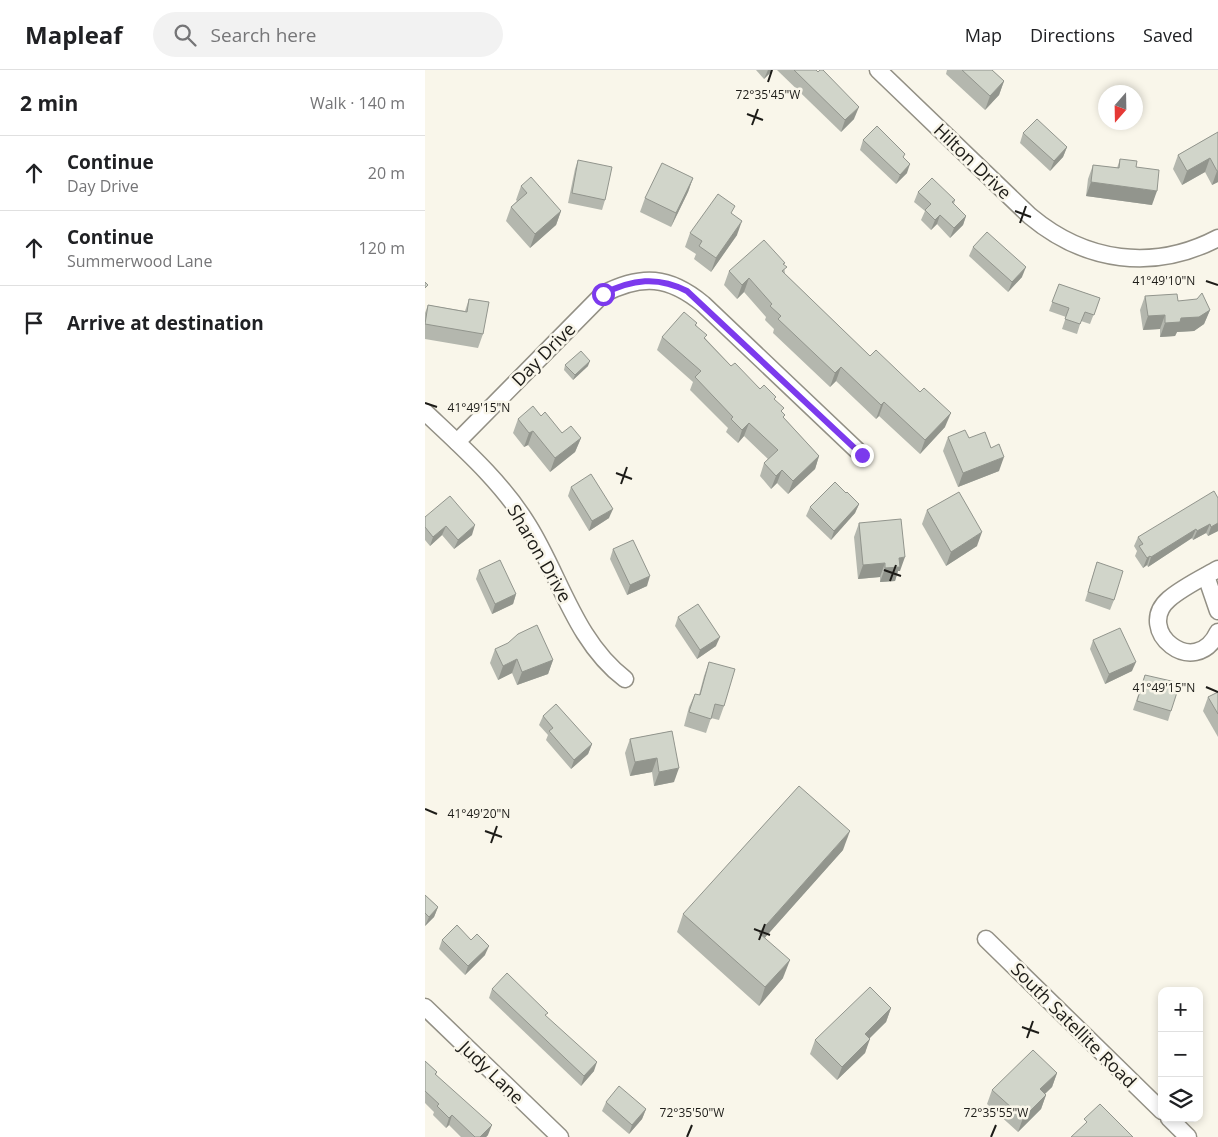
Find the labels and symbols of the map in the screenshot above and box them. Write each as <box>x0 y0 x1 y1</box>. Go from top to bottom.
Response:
north arrow <box>1098 85 1143 130</box>
text: 72°35'45"W <box>736 86 800 103</box>
street label: Hilton Drive <box>929 118 1017 204</box>
text: 41°49'10"N <box>1133 272 1195 289</box>
route start <box>592 283 615 306</box>
street label: Day Drive <box>506 317 580 391</box>
text: 41°49'15"N <box>448 399 510 416</box>
route end <box>851 444 874 467</box>
street label: Sharon Drive <box>502 500 578 606</box>
text: 41°49'15"N <box>1133 679 1195 696</box>
text: 41°49'20"N <box>448 805 510 822</box>
street label: South Satellite Road <box>1006 957 1142 1093</box>
street label: Judy Lane <box>453 1034 530 1109</box>
text: 72°35'50"W <box>660 1104 724 1121</box>
text: 72°35'55"W <box>964 1104 1028 1121</box>

